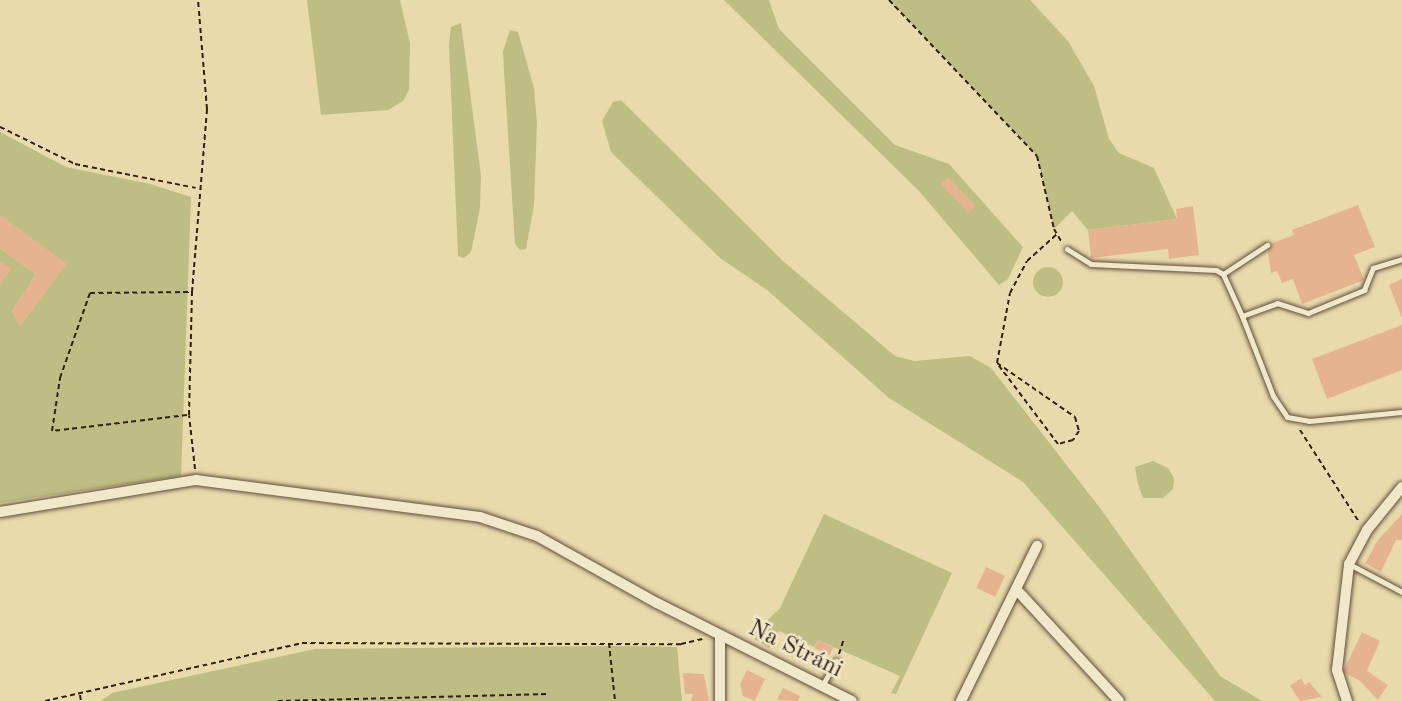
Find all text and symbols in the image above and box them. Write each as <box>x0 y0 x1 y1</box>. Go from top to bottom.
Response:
street label: Na Stráni <box>743 615 847 685</box>

